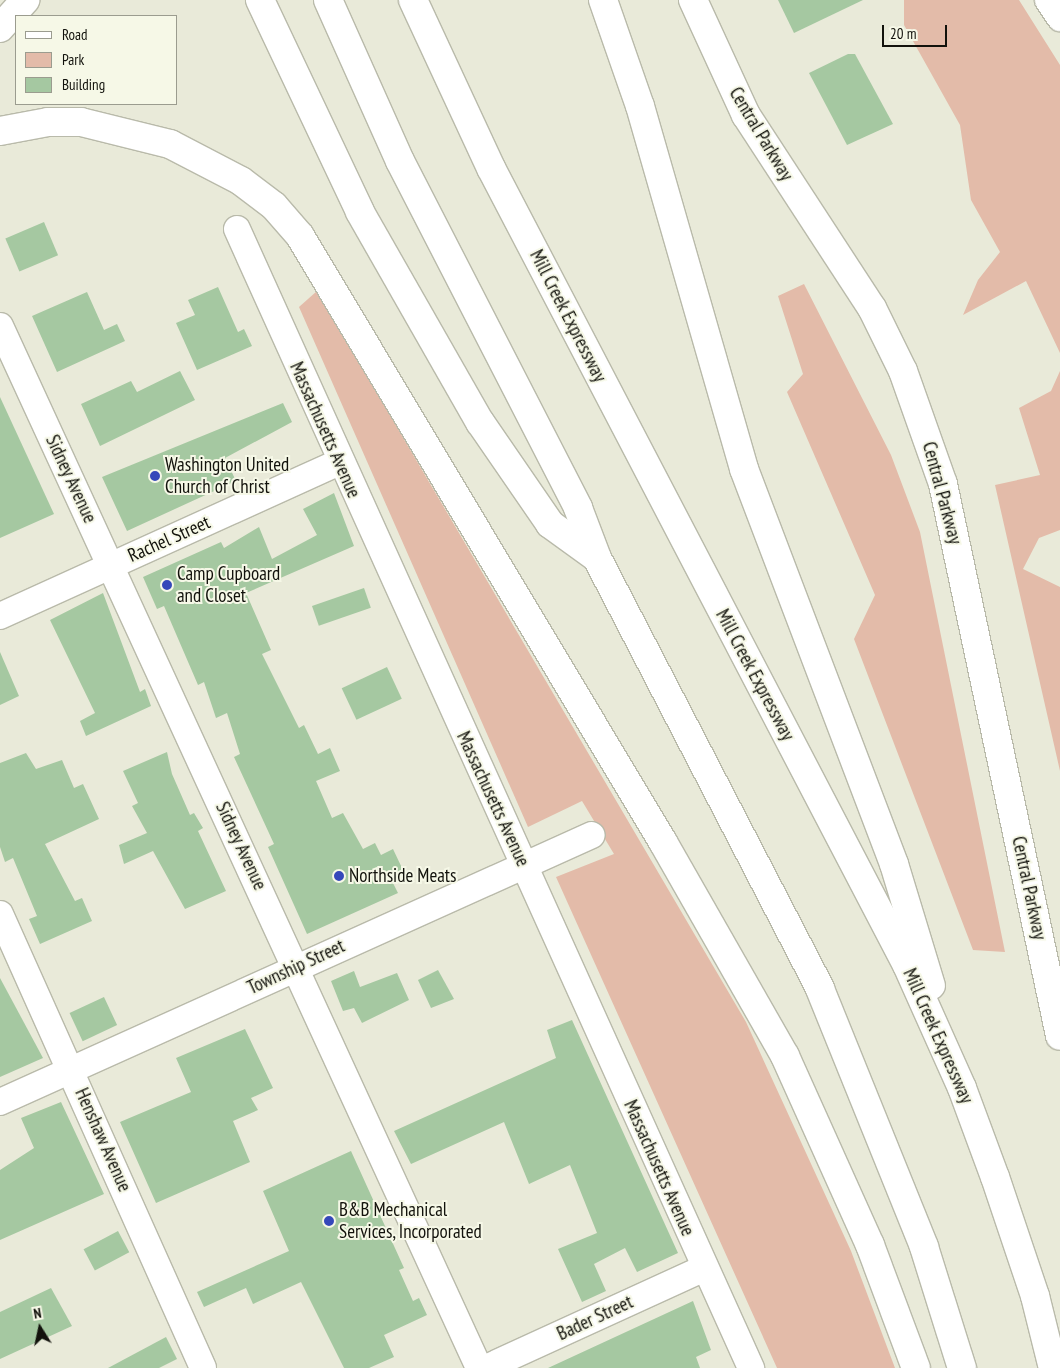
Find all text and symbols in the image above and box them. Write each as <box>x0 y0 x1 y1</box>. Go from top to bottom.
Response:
legend <box>15 15 178 105</box>
scale bar <box>885 15 950 47</box>
text: 20 m <box>890 24 916 43</box>
text: Road <box>62 25 88 44</box>
text: Park <box>62 50 84 69</box>
text: Building <box>62 75 105 94</box>
street label: Central Parkway <box>724 83 798 185</box>
street label: Mill Creek Expressway <box>525 246 611 386</box>
street label: Massachusetts Avenue <box>285 358 365 502</box>
street label: Sidney Avenue <box>40 431 102 527</box>
street label: Central Parkway <box>917 439 967 547</box>
place label: Washington United Church of Christ <box>165 454 289 498</box>
marker: Washington United Church of Christ <box>149 470 161 482</box>
street label: Rachel Street <box>124 511 214 567</box>
place label: Camp Cupboard and Closet <box>177 563 280 607</box>
marker: Camp Cupboard and Closet <box>161 579 173 591</box>
street label: Mill Creek Expressway <box>711 605 799 745</box>
street label: Massachusetts Avenue <box>452 728 534 870</box>
street label: Sidney Avenue <box>210 798 272 894</box>
street label: Central Parkway <box>1007 834 1051 942</box>
place label: Northside Meats <box>349 865 457 887</box>
marker: Northside Meats <box>333 870 345 882</box>
street label: Township Street <box>244 935 348 999</box>
street label: Mill Creek Expressway <box>898 965 978 1107</box>
street label: Henshaw Avenue <box>70 1084 136 1196</box>
street label: Massachusetts Avenue <box>619 1096 699 1240</box>
place label: B&B Mechanical Services, Incorporated <box>339 1199 483 1243</box>
marker: B&B Mechanical Services, Incorporated <box>323 1215 335 1227</box>
street label: Bader Street <box>553 1291 637 1345</box>
north arrow <box>15 1303 65 1353</box>
text: N <box>32 1304 43 1323</box>

